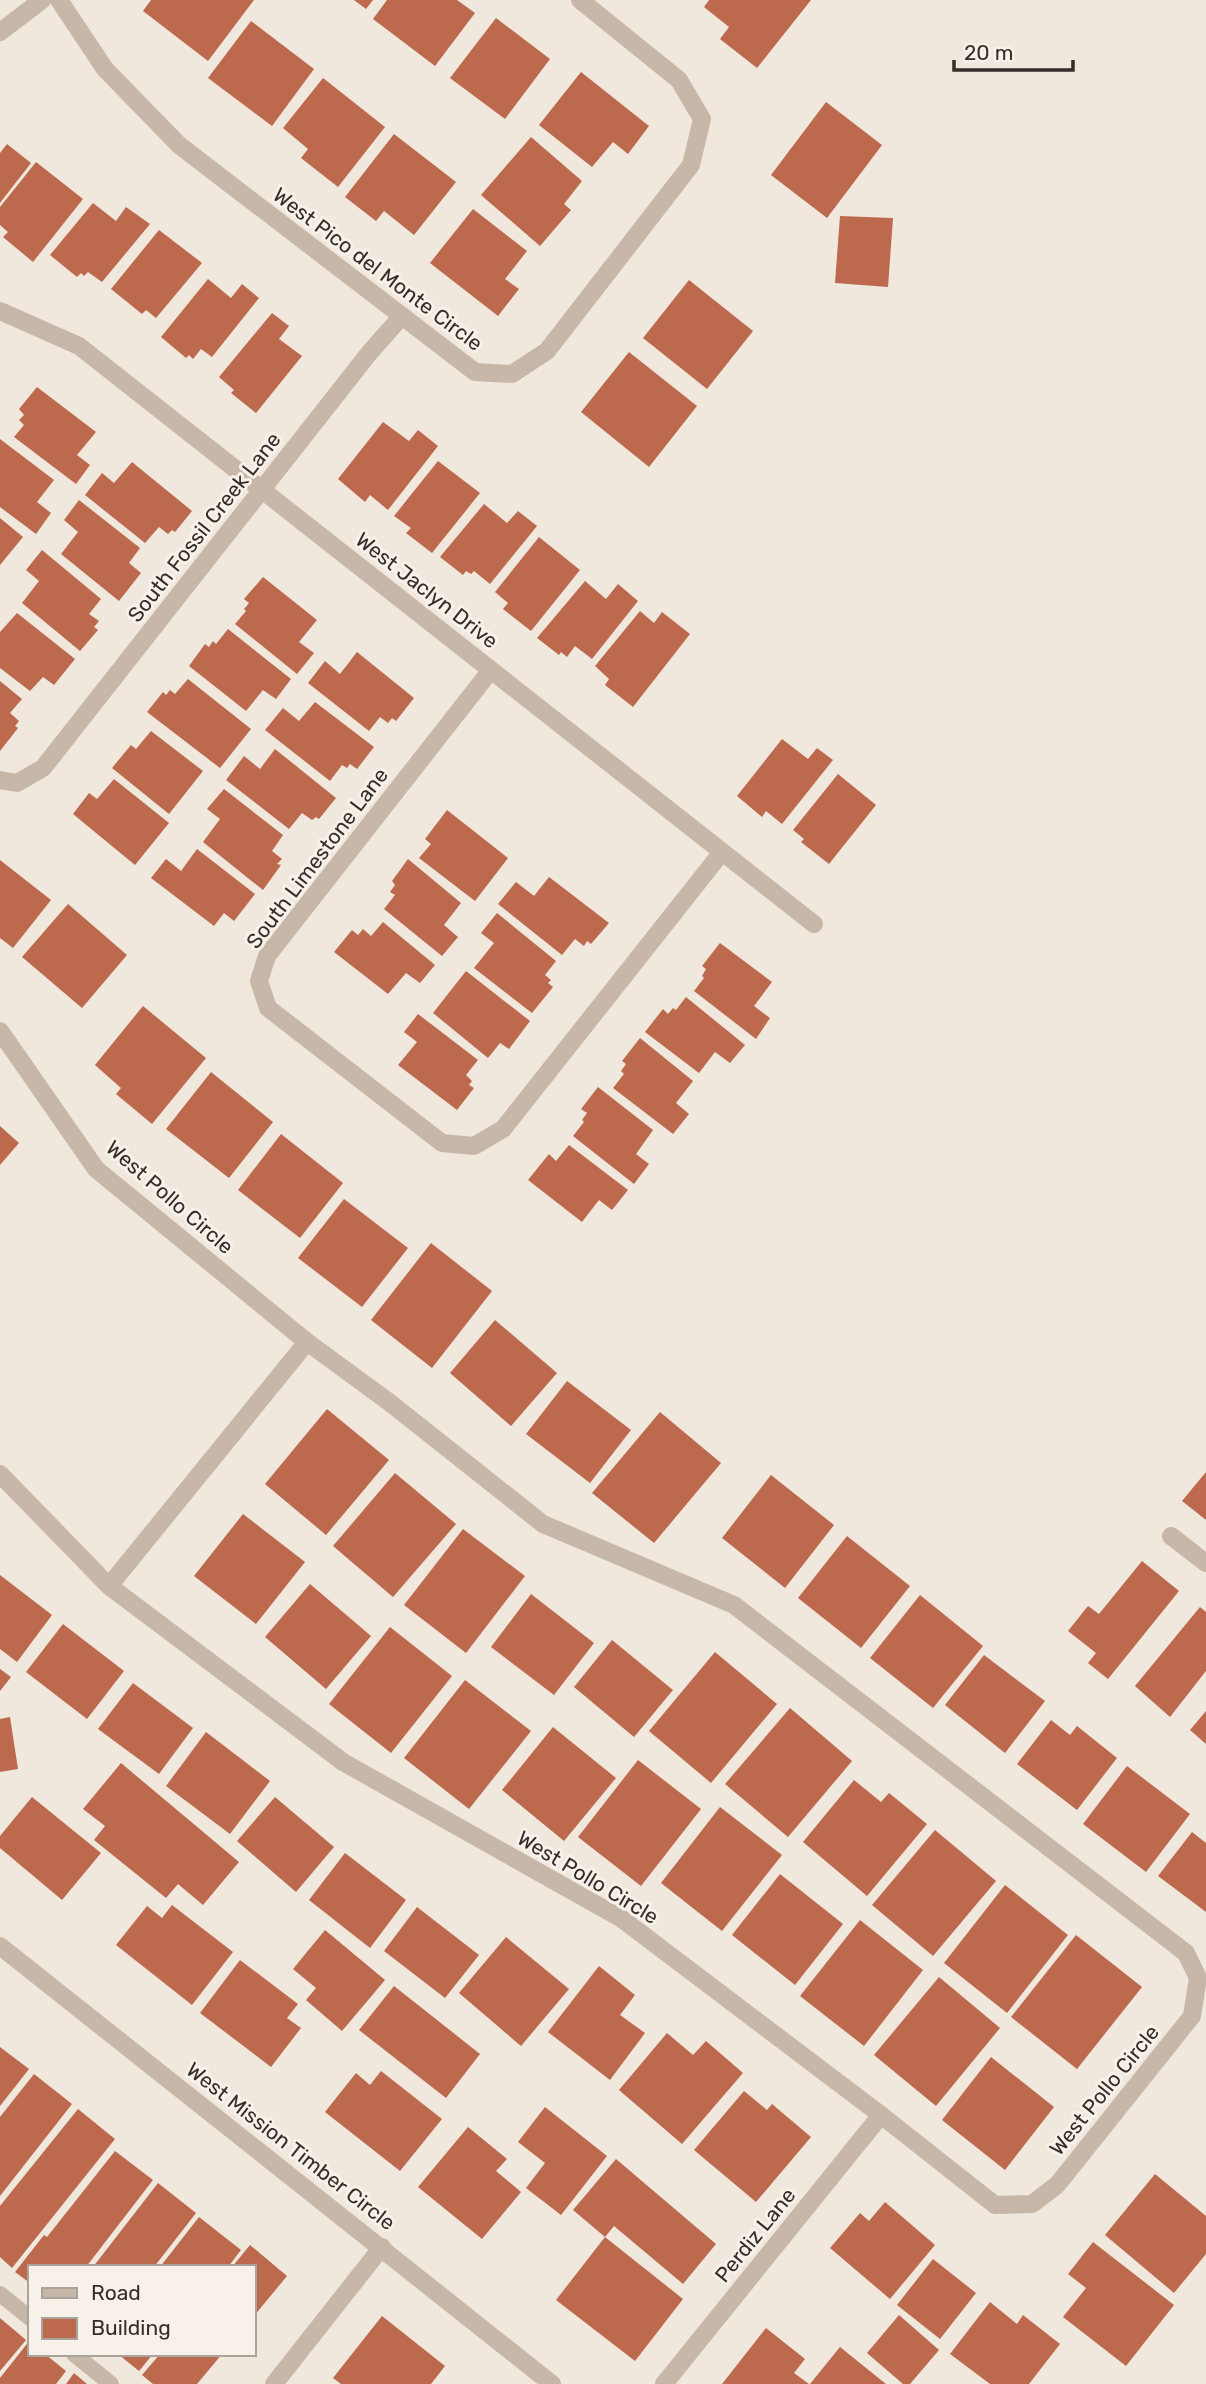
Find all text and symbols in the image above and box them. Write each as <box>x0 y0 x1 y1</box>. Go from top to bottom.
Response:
scale bar <box>954 28 1073 72</box>
text: 20 m <box>964 40 1013 65</box>
street label: West Pico del Monte Circle <box>268 182 488 356</box>
street label: South Fossil Creek Lane <box>122 427 286 627</box>
street label: West Jaclyn Drive <box>351 527 503 653</box>
street label: South Limestone Lane <box>241 763 393 953</box>
street label: West Pollo Circle <box>101 1135 239 1259</box>
street label: West Pollo Circle <box>513 1825 663 1929</box>
street label: West Pollo Circle <box>1044 2020 1164 2160</box>
street label: West Mission Timber Circle <box>182 2057 400 2235</box>
street label: Perdiz Lane <box>709 2183 801 2287</box>
legend <box>28 2265 256 2356</box>
text: Road <box>91 2280 141 2305</box>
text: Building <box>91 2315 171 2340</box>

